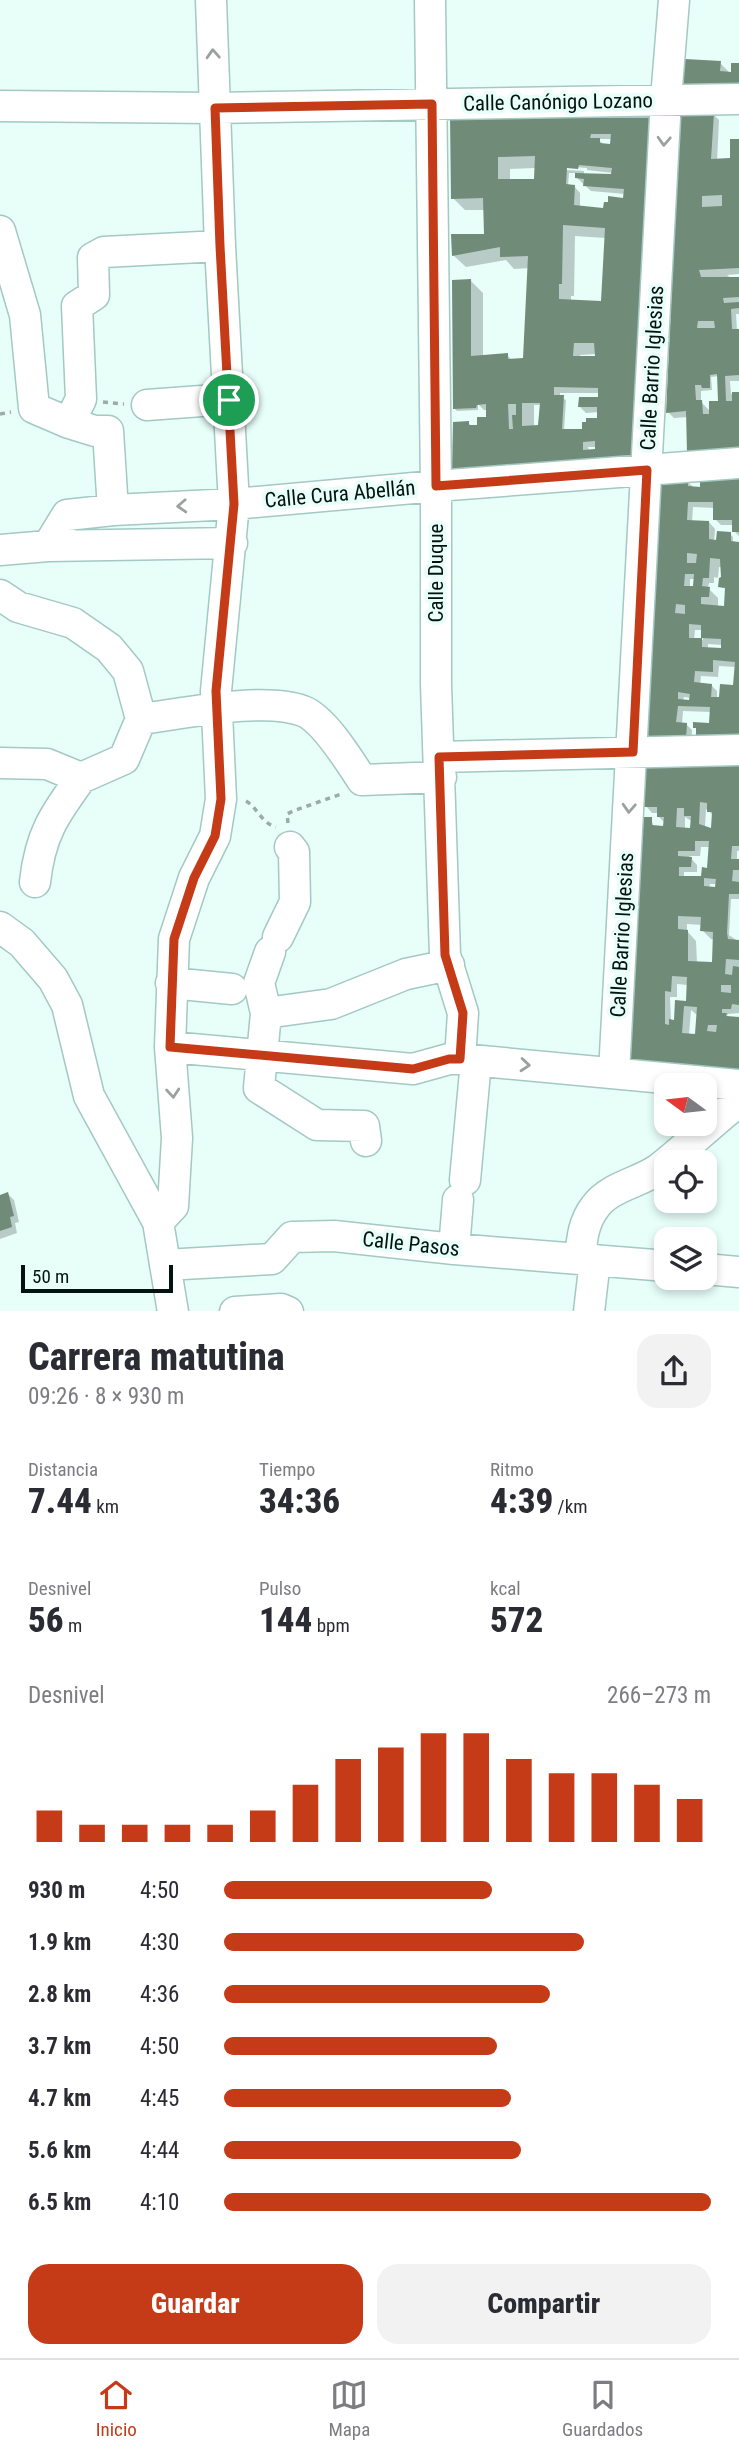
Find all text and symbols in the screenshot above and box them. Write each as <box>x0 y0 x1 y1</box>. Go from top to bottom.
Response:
one-way arrow <box>206 48 221 59</box>
street label: Calle Canónigo Lozano <box>463 88 653 116</box>
one-way arrow <box>657 136 672 147</box>
street label: Calle Barrio Iglesias <box>636 285 668 451</box>
pin <box>199 370 259 430</box>
icon: arrive <box>210 381 248 419</box>
street label: Calle Cura Abellán <box>264 475 416 513</box>
one-way arrow <box>177 499 188 514</box>
street label: Calle Duque <box>424 523 448 622</box>
one-way arrow <box>622 802 637 813</box>
street label: Calle Barrio Iglesias <box>606 852 638 1018</box>
one-way arrow <box>520 1057 531 1072</box>
north arrow <box>654 1073 718 1136</box>
map controls <box>654 1073 717 1290</box>
one-way arrow <box>165 1088 180 1099</box>
button: locate <box>654 1150 717 1213</box>
street label: Calle Pasos <box>361 1227 461 1261</box>
button: layers <box>654 1227 717 1290</box>
scale bar <box>21 1262 173 1294</box>
text: 50 m <box>32 1265 69 1288</box>
button: share <box>637 1334 711 1408</box>
text: Carrera matutina <box>28 1335 285 1379</box>
text: 09:26 · 8 × 930 m <box>28 1383 184 1410</box>
text: Distancia <box>28 1458 98 1481</box>
text: Tiempo <box>259 1458 315 1481</box>
text: Ritmo <box>490 1458 534 1481</box>
text: 7.44 <box>28 1481 92 1522</box>
text: 34:36 <box>259 1481 340 1522</box>
text: 4:39 <box>490 1481 553 1522</box>
text: km <box>92 1495 119 1518</box>
text: /km <box>553 1495 588 1518</box>
text: Desnivel <box>28 1577 91 1600</box>
text: Pulso <box>259 1577 301 1600</box>
text: kcal <box>490 1577 521 1600</box>
text: 56 <box>28 1600 64 1641</box>
text: 144 <box>259 1600 312 1641</box>
text: 572 <box>490 1600 543 1641</box>
text: m <box>64 1614 82 1637</box>
text: bpm <box>312 1614 350 1637</box>
text: Desnivel <box>28 1682 105 1709</box>
text: 266–273 m <box>607 1682 711 1709</box>
text: 930 m <box>28 1877 85 1904</box>
text: 4:50 <box>140 1877 179 1904</box>
text: 1.9 km <box>28 1929 91 1956</box>
text: 4:30 <box>140 1929 179 1956</box>
text: 2.8 km <box>28 1981 91 2008</box>
text: 4:36 <box>140 1981 179 2008</box>
text: 3.7 km <box>28 2033 91 2060</box>
text: 4:50 <box>140 2033 179 2060</box>
text: 4.7 km <box>28 2085 91 2112</box>
text: 4:45 <box>140 2085 179 2112</box>
text: 5.6 km <box>28 2137 91 2164</box>
text: 4:44 <box>140 2137 179 2164</box>
text: 6.5 km <box>28 2189 91 2216</box>
text: 4:10 <box>140 2189 179 2216</box>
button: Guardar <box>28 2264 363 2344</box>
button: Compartir <box>377 2264 711 2344</box>
tab: Inicio <box>96 2376 137 2441</box>
tab: Mapa <box>328 2376 370 2441</box>
tab: Guardados <box>562 2376 643 2441</box>

